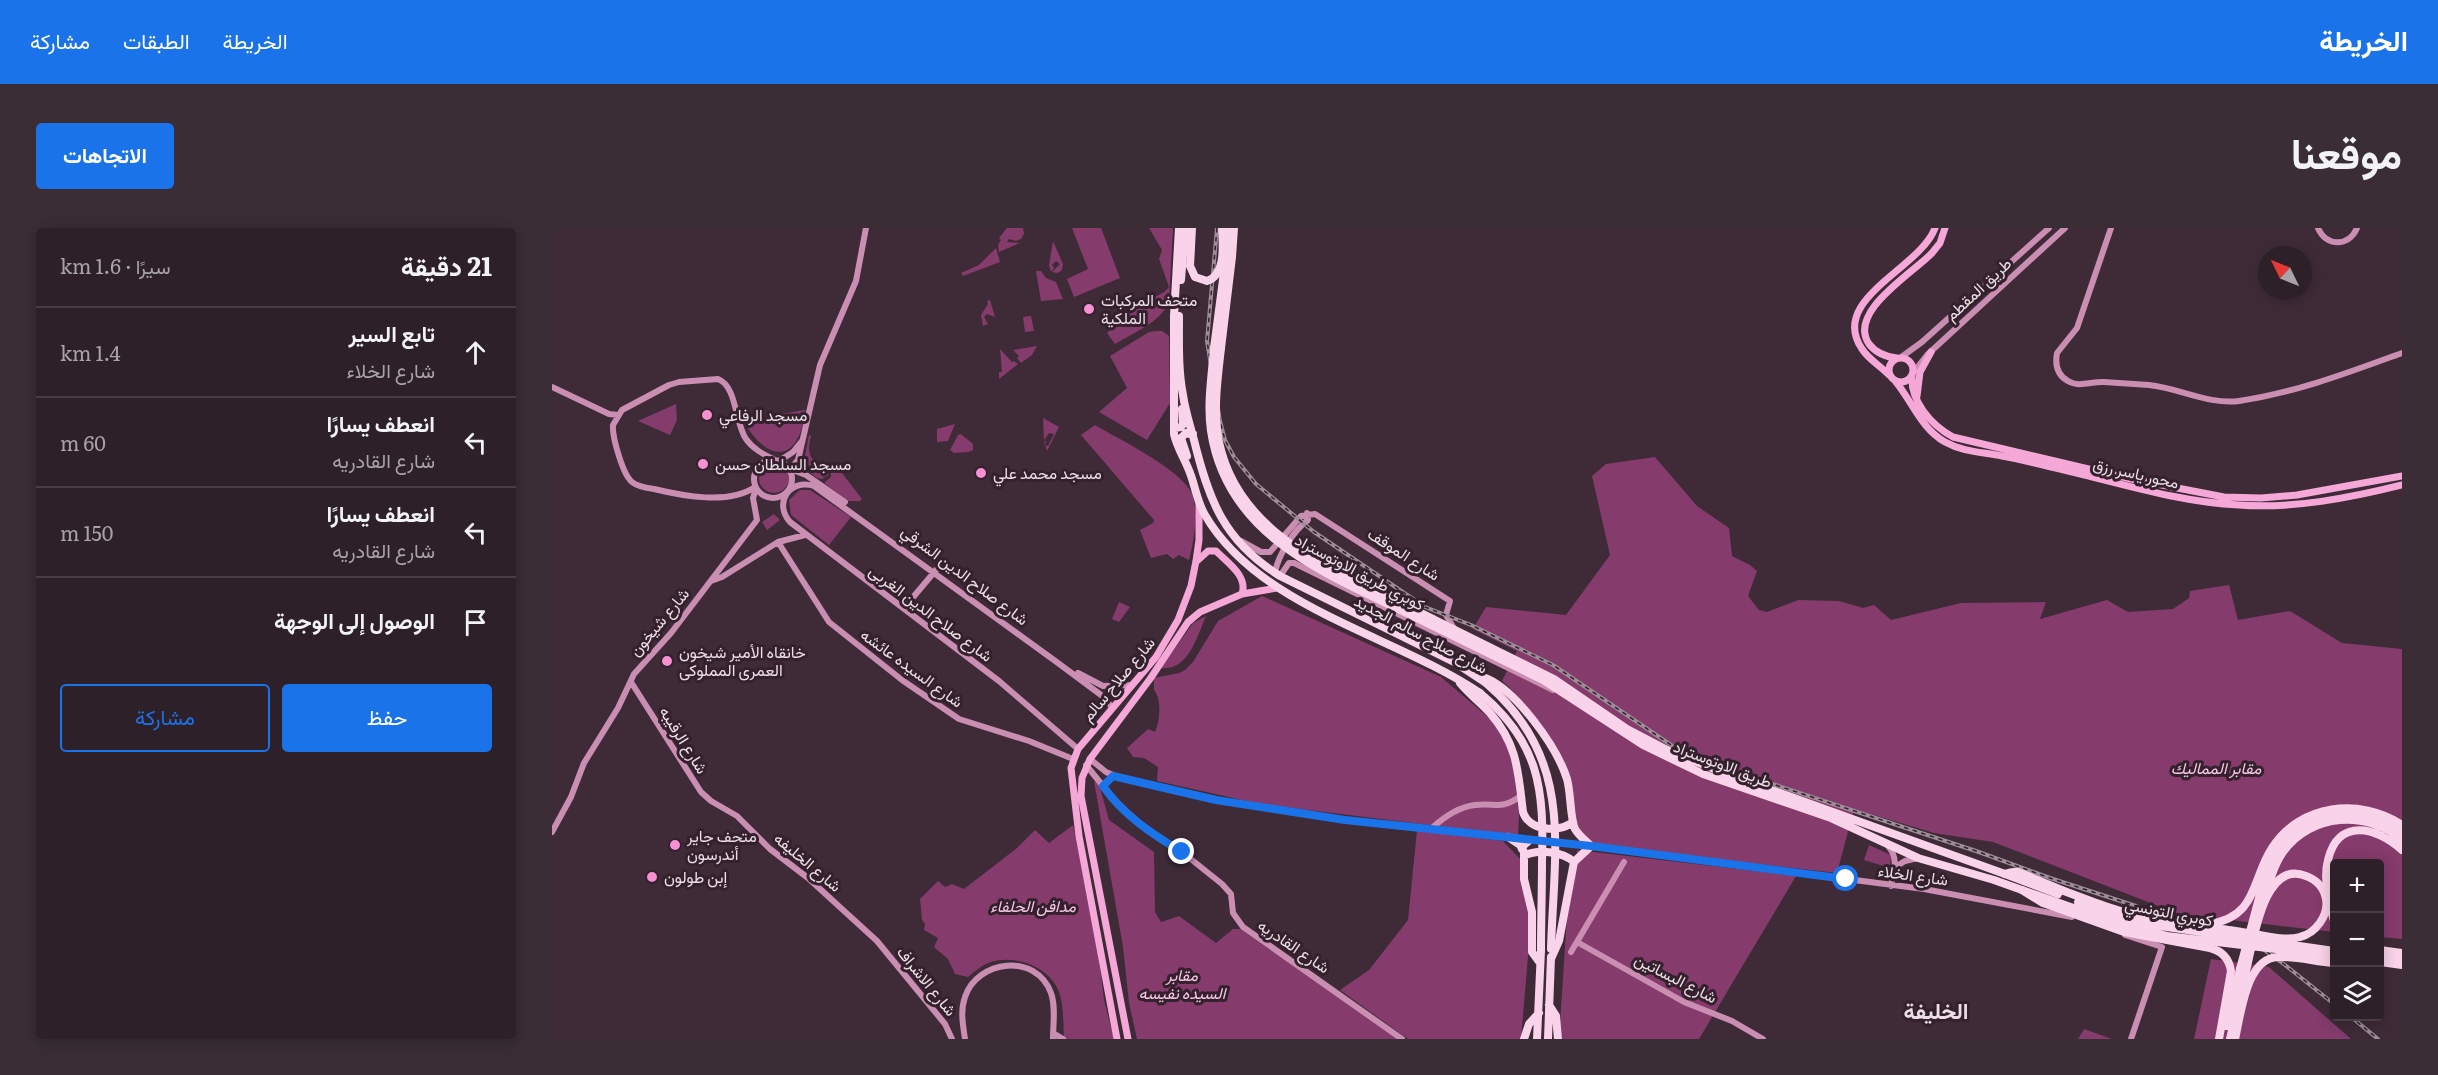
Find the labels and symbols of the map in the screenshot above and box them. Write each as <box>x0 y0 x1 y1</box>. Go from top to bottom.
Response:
north arrow <box>2258 246 2312 300</box>
street label: طريق المقطم <box>1939 251 2016 326</box>
place label: متحف المركبات الملكية <box>1101 287 1197 329</box>
marker: متحف المركبات الملكية <box>1082 302 1096 316</box>
place label: مسجد الرفاعي <box>719 402 807 429</box>
marker: مسجد الرفاعي <box>700 408 714 422</box>
street label: محور ياسر رزق <box>2091 450 2182 494</box>
place label: مسجد السلطان حسن <box>715 451 851 475</box>
marker: مسجد السلطان حسن <box>696 457 710 471</box>
place label: مسجد محمد علي <box>993 460 1102 487</box>
marker: مسجد محمد علي <box>974 466 988 480</box>
street label: شارع صلاح الدين الشرقي <box>895 518 1034 633</box>
street label: شارع الموقف <box>1363 521 1446 586</box>
street label: كوبري طريق الاوتوستراد <box>1290 527 1429 618</box>
street label: شارع صلاح الدين الغربى <box>864 558 998 667</box>
street label: شارع شيخون <box>622 582 695 661</box>
street label: شارع صلاح سالم الجديد <box>1350 588 1493 679</box>
street label: شارع السيده عائشه <box>856 622 969 713</box>
street label: شارع صلاح سالم <box>1075 631 1161 726</box>
place label: خانقاه الأمير شيخون العمرى المملوكى <box>679 639 806 681</box>
marker: خانقاه الأمير شيخون العمرى المملوكى <box>660 654 674 668</box>
street label: شارع الرقيبه <box>654 701 715 778</box>
street label: طريق الاوتوستراد <box>1671 733 1776 793</box>
park label: مقابر المماليك <box>2171 755 2262 779</box>
place label: متحف جاير أندرسون <box>686 823 757 865</box>
street label: شارع الخليفه <box>769 826 848 897</box>
marker: متحف جاير أندرسون <box>668 838 682 852</box>
route end <box>1168 838 1194 864</box>
street label: شارع الخلاء <box>1876 857 1950 892</box>
place label: إبن طولون <box>664 864 728 888</box>
route start <box>1832 865 1858 891</box>
marker: إبن طولون <box>645 870 659 884</box>
street label: كوبري التونسي <box>2123 891 2215 934</box>
park label: مدافن الحلفاء <box>990 893 1076 917</box>
street label: شارع القادريه <box>1253 912 1335 979</box>
street label: شارع الاشراف <box>891 940 963 1021</box>
street label: شارع البساتين <box>1631 946 1722 1009</box>
park label: مقابر السيده نفيسه <box>1139 962 1228 1004</box>
district label: الخليفة <box>1904 993 1968 1026</box>

